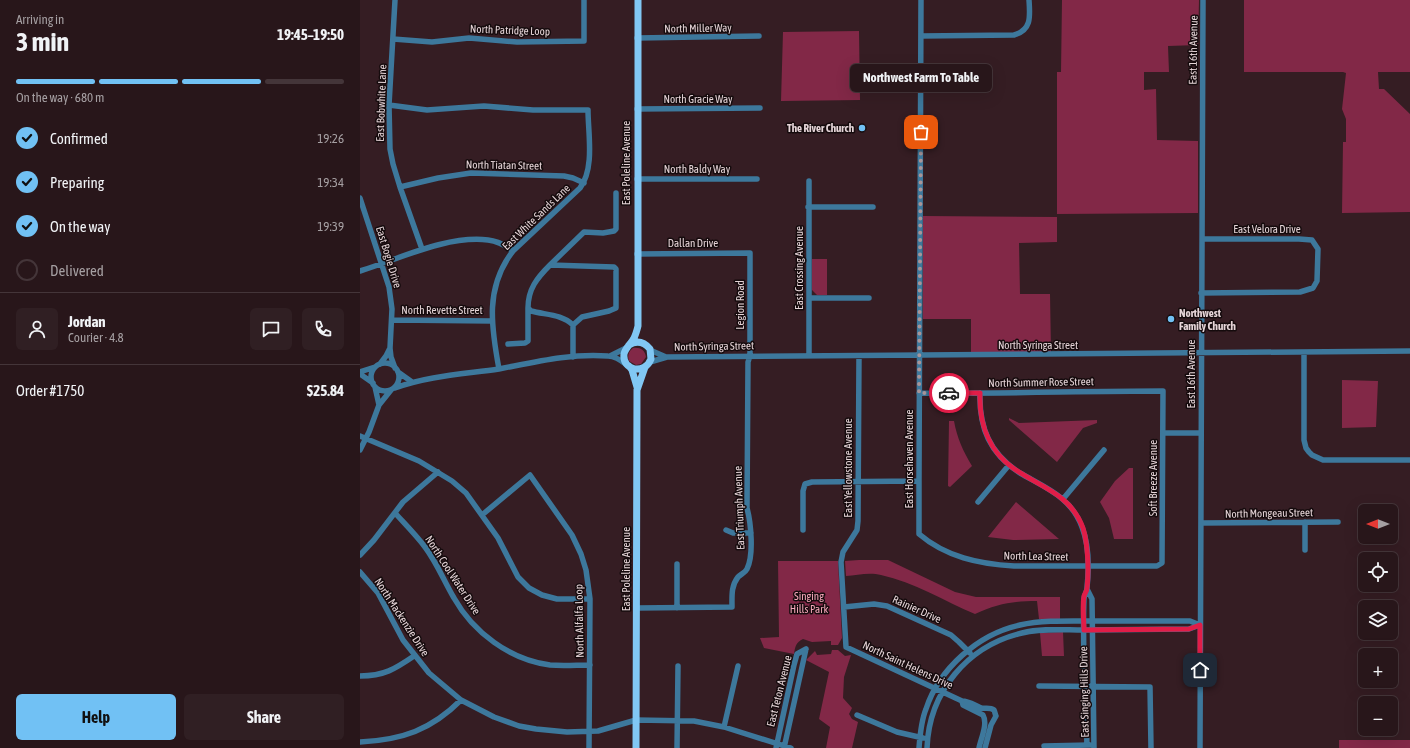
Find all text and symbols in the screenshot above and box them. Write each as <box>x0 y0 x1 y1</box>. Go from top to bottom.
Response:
text: Arriving in <box>16 12 64 27</box>
street label: East 16th Avenue <box>1186 15 1200 85</box>
street label: North Miller Way <box>664 21 732 35</box>
street label: North Patridge Loop <box>470 23 550 37</box>
text: 19:45–19:50 <box>277 26 344 43</box>
text: 3 min <box>16 27 69 57</box>
street label: East Bobwhite Lane <box>374 64 388 142</box>
callout: Northwest Farm To Table <box>850 64 992 92</box>
text: Northwest Farm To Table <box>863 70 979 85</box>
text: On the way · 680 m <box>16 90 104 105</box>
street label: North Gracie Way <box>663 93 733 105</box>
pin <box>904 115 938 149</box>
street label: East Poleline Avenue <box>620 121 632 205</box>
icon: bag <box>910 121 932 143</box>
place label: The River Church <box>787 122 854 134</box>
marker: The River Church <box>857 123 867 133</box>
icon: check <box>16 127 38 149</box>
text: Confirmed <box>50 130 108 147</box>
text: 19:26 <box>317 131 344 146</box>
street label: North Tiatan Street <box>466 158 542 172</box>
street label: North Baldy Way <box>664 163 731 175</box>
icon: check <box>16 171 38 193</box>
text: Preparing <box>50 174 104 191</box>
text: 19:34 <box>317 175 344 190</box>
street label: East White Sands Lane <box>500 182 572 252</box>
icon: check <box>16 215 38 237</box>
text: On the way <box>50 218 111 235</box>
text: 19:39 <box>317 219 344 234</box>
street label: East Velora Drive <box>1233 223 1301 235</box>
street label: East Bogie Drive <box>374 225 404 289</box>
street label: East Crossing Avenue <box>793 226 805 310</box>
street label: Dallan Drive <box>668 237 718 249</box>
text: Delivered <box>50 262 104 279</box>
street label: Legion Road <box>734 280 746 330</box>
street label: North Revette Street <box>401 304 483 316</box>
place label: Northwest Family Church <box>1179 307 1236 332</box>
button: person <box>16 308 58 350</box>
button: chat <box>250 308 292 350</box>
button: phone <box>302 308 344 350</box>
text: Jordan <box>68 313 106 330</box>
marker: Northwest Family Church <box>1166 314 1176 324</box>
text: Courier · 4.8 <box>68 330 124 345</box>
street label: North Syringa Street <box>674 339 754 353</box>
street label: North Syringa Street <box>998 339 1078 351</box>
street label: East 16th Avenue <box>1185 339 1197 409</box>
courier <box>929 373 969 413</box>
street label: North Summer Rose Street <box>988 375 1094 389</box>
text: Order #1750 <box>16 382 84 399</box>
text: $25.84 <box>307 382 344 399</box>
icon: car <box>938 382 960 404</box>
street label: East Horsehaven Avenue <box>903 409 915 509</box>
street label: East Yellowstone Avenue <box>842 418 854 518</box>
street label: Soft Breeze Avenue <box>1147 440 1159 516</box>
street label: East Triumph Avenue <box>732 466 746 550</box>
north arrow <box>1358 504 1398 544</box>
map controls <box>1358 504 1398 736</box>
street label: North Mongeau Street <box>1225 506 1313 520</box>
street label: East Poleline Avenue <box>620 527 632 611</box>
street label: North Cool Water Drive <box>423 533 483 617</box>
street label: North Lea Street <box>1003 549 1069 563</box>
button: locate <box>1358 552 1398 592</box>
street label: North Mackenzie Drive <box>372 576 432 658</box>
street label: North Alfalfa Loop <box>572 584 586 658</box>
park label: Singing Hills Park <box>790 590 828 615</box>
street label: Rainier Drive <box>891 593 943 625</box>
button: layers <box>1358 600 1398 640</box>
street label: North Saint Helens Drive <box>861 639 955 691</box>
street label: East Singing Hills Drive <box>1077 646 1091 738</box>
button: + <box>1358 648 1398 688</box>
pin <box>1183 653 1217 687</box>
street label: East Teton Avenue <box>764 654 794 728</box>
icon: home <box>1189 659 1211 681</box>
button: Help <box>16 694 176 740</box>
button: Share <box>184 694 344 740</box>
button: − <box>1358 696 1398 736</box>

